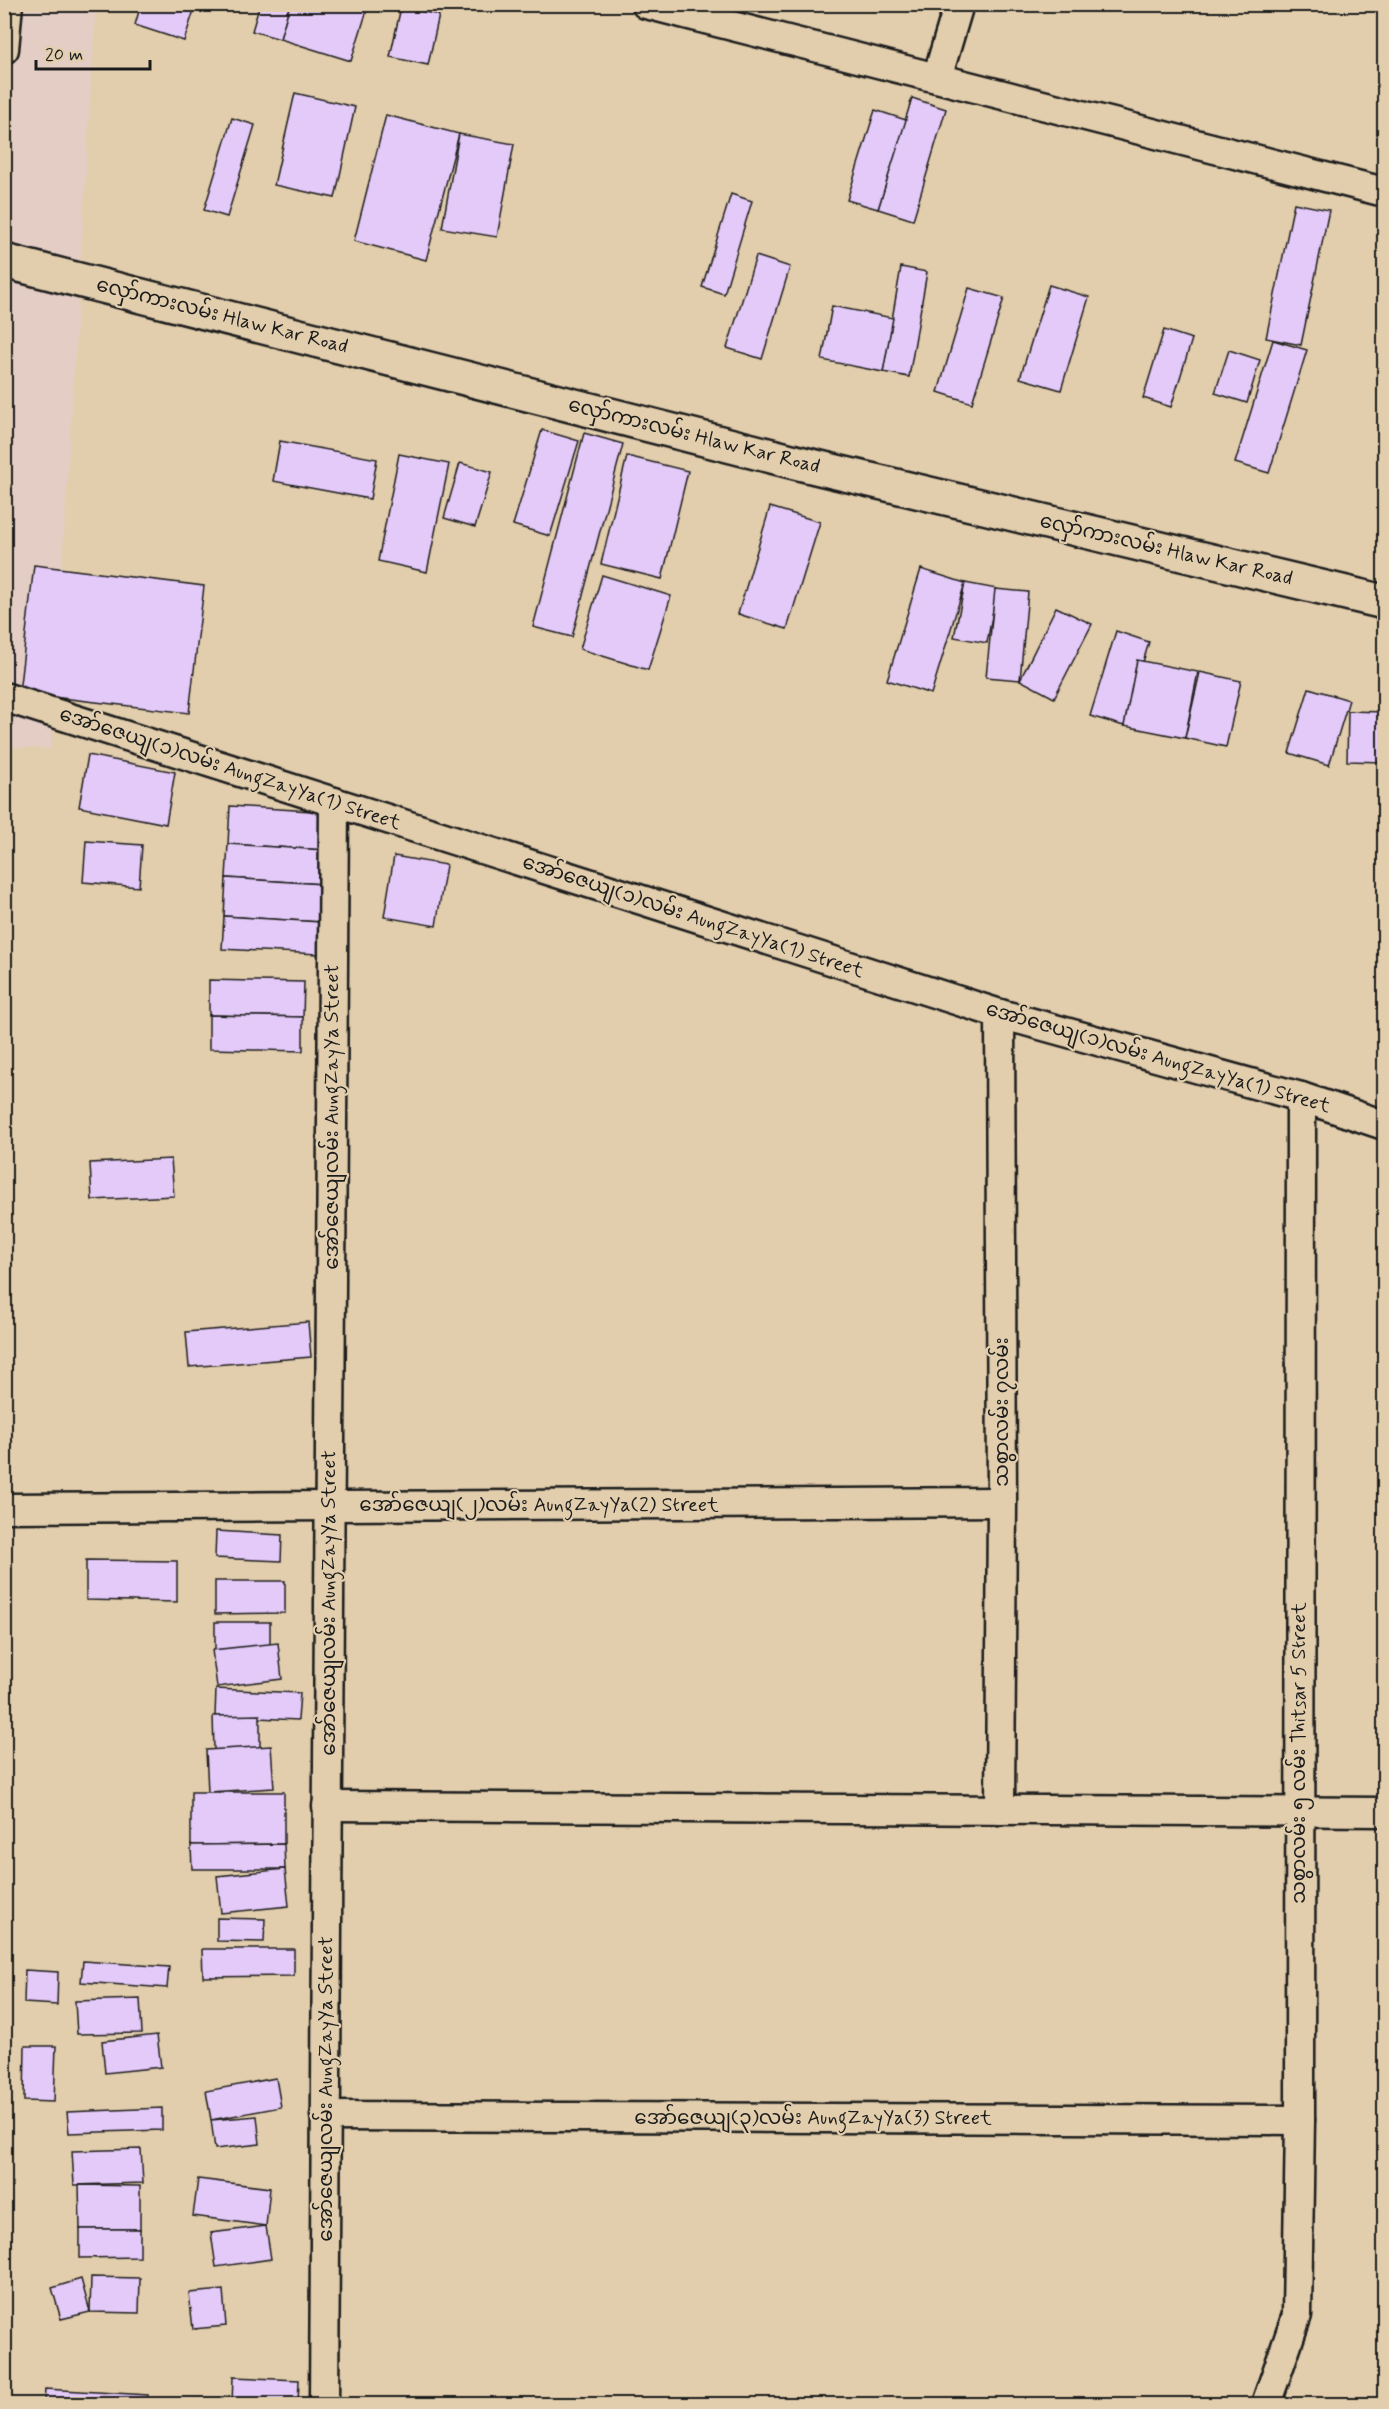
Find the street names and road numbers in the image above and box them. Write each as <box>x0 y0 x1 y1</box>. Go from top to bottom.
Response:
street label: လှော်ကားလမ်း Hlaw Kar Road <box>93 270 351 362</box>
street label: လှော်ကားလမ်း Hlaw Kar Road <box>565 390 823 482</box>
street label: လှော်ကားလမ်း Hlaw Kar Road <box>1036 506 1296 594</box>
street label: အော်ဇေယျ(၁)လမ်း AungZayYa(1) Street <box>55 699 405 839</box>
street label: အော်ဇေယျ(၁)လမ်း AungZayYa(1) Street <box>518 847 868 987</box>
street label: အော်ဇေယျလမ်း AungZayYa Street <box>317 964 348 1270</box>
street label: အော်ဇေယျ(၁)လမ်း AungZayYa(1) Street <box>982 994 1334 1122</box>
street label: သစွာလမ်း ၇လမ်း <box>987 1337 1017 1487</box>
street label: အော်ဇေယျလမ်း AungZayYa Street <box>314 1450 345 1756</box>
street label: အော်ဇေယျ(၂)လမ်း AungZayYa(2) Street <box>359 1490 719 1521</box>
street label: သစွာလမ်း ၅ လမ်း Thitsar 5 Street <box>1284 1602 1314 1904</box>
street label: အော်ဇေယျလမ်း AungZayYa Street <box>311 1936 342 2242</box>
street label: အော်ဇေယျ(၃)လမ်း AungZayYa(3) Street <box>634 2103 992 2134</box>

